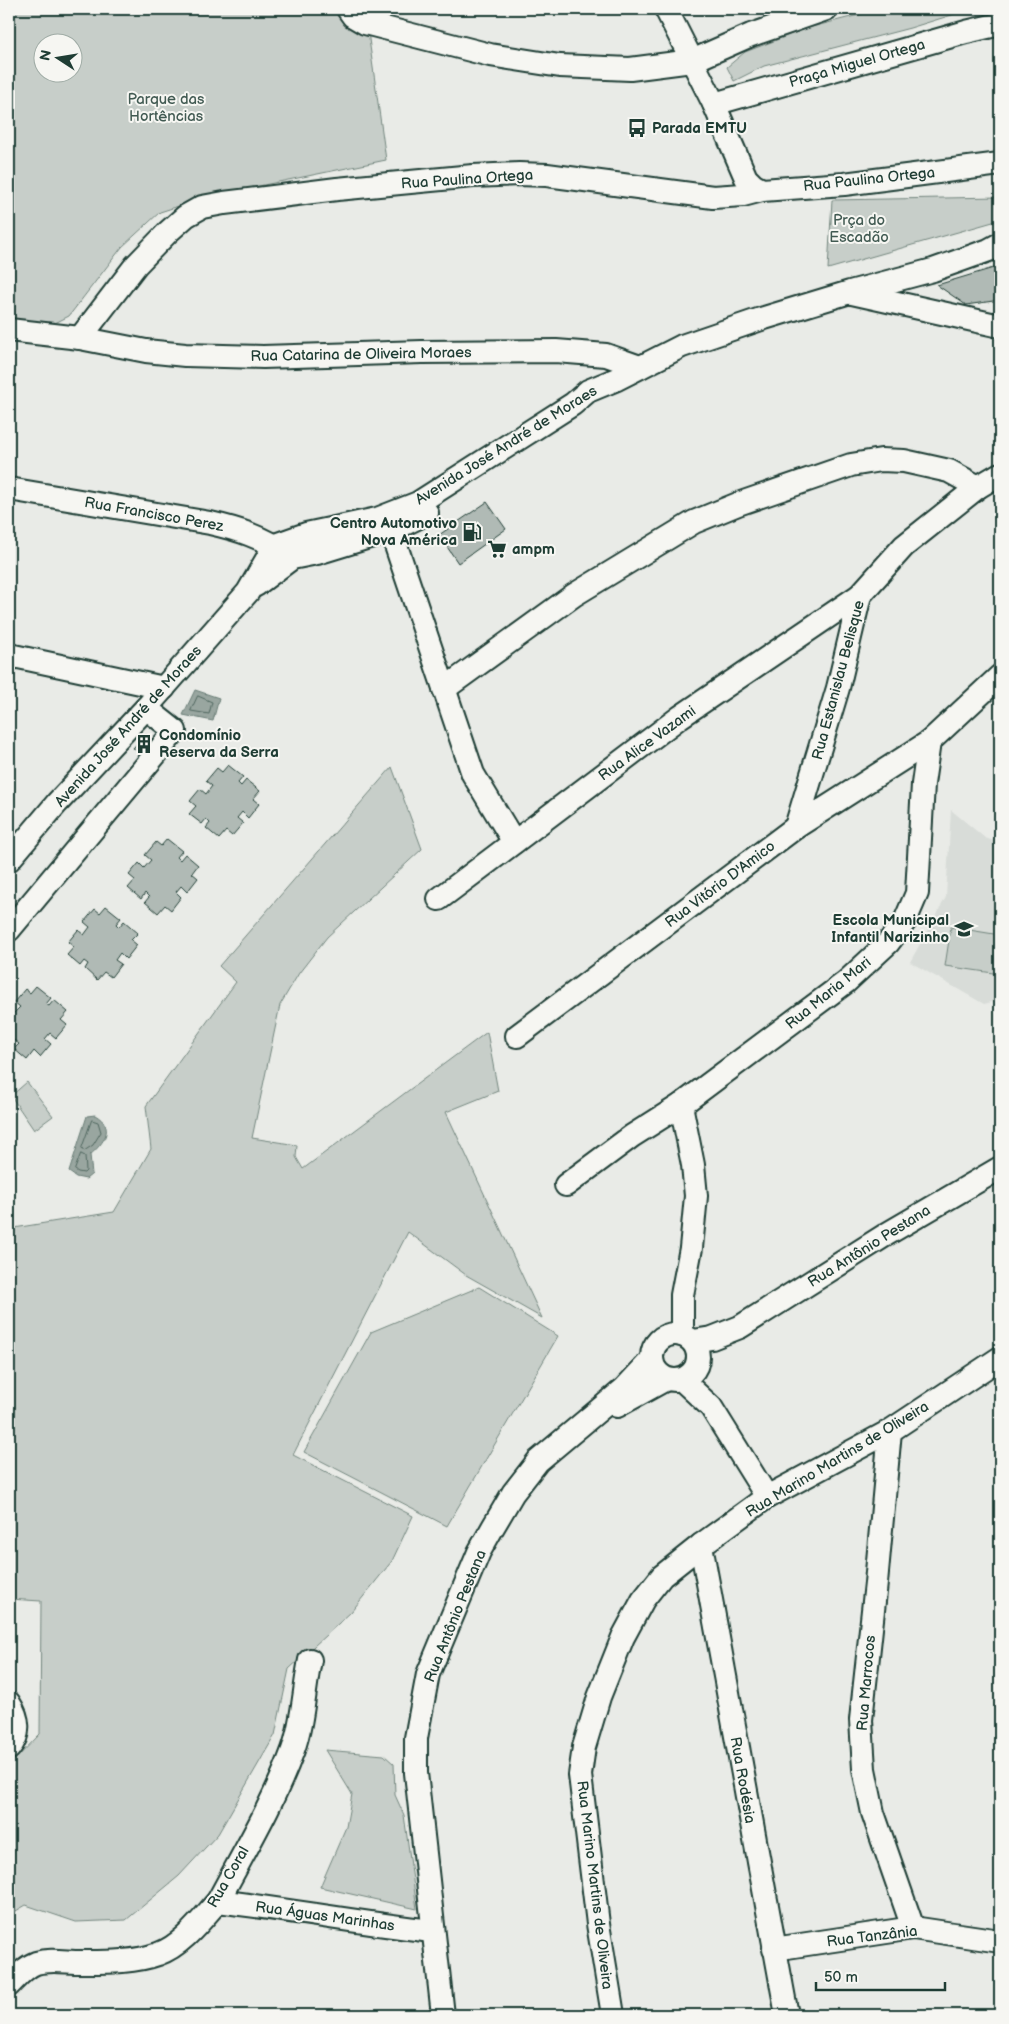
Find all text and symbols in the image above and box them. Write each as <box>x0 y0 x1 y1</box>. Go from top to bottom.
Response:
north arrow <box>32 32 82 82</box>
street label: Praça Miguel Ortega <box>787 35 927 92</box>
text: N <box>36 48 55 62</box>
park label: Parque das Hortências <box>127 90 205 126</box>
bus stop icon: Parada EMTU <box>626 117 648 139</box>
place label: Parada EMTU <box>652 119 747 138</box>
street label: Rua Paulina Ortega <box>802 163 936 196</box>
street label: Rua Paulina Ortega <box>400 165 534 194</box>
park label: Prça do Escadão <box>829 211 889 247</box>
street label: Rua Catarina de Oliveira Moraes <box>250 343 472 366</box>
street label: Avenida José André de Moraes <box>412 381 601 509</box>
street label: Rua Francisco Perez <box>83 493 226 536</box>
place label: Centro Automotivo Nova América <box>330 514 457 550</box>
fuel station icon: Centro Automotivo Nova América <box>461 521 483 543</box>
supermarket icon: ampm <box>486 538 508 560</box>
place label: ampm <box>512 540 555 559</box>
street label: Rua Estanislau Belisque <box>808 598 869 762</box>
street label: Avenida José André de Moraes <box>51 641 206 811</box>
street label: Rua Alice Vazami <box>595 702 700 785</box>
place label: Condomínio Reserva da Serra <box>159 726 279 762</box>
building icon: Condomínio Reserva da Serra <box>133 733 155 755</box>
street label: Rua Vitório D'Amico <box>661 837 779 932</box>
place label: Escola Municipal Infantil Narizinho <box>831 911 949 947</box>
school or university icon: Escola Municipal Infantil Narizinho <box>953 918 975 940</box>
street label: Rua Maria Mari <box>782 953 875 1034</box>
street label: Rua Antônio Pestana <box>804 1201 934 1292</box>
street label: Rua Marino Martins de Oliveira <box>742 1397 932 1522</box>
street label: Rua Antônio Pestana <box>420 1547 491 1685</box>
street label: Rua Marrocos <box>853 1634 880 1732</box>
street label: Rua Rodésia <box>726 1735 759 1825</box>
street label: Rua Marino Martins de Oliveira <box>572 1779 617 1991</box>
street label: Rua Coral <box>203 1843 254 1911</box>
street label: Rua Águas Marinhas <box>254 1897 396 1936</box>
street label: Rua Tanzânia <box>826 1921 919 1951</box>
scale bar <box>816 1959 945 1991</box>
text: 50 m <box>824 1968 858 1987</box>

